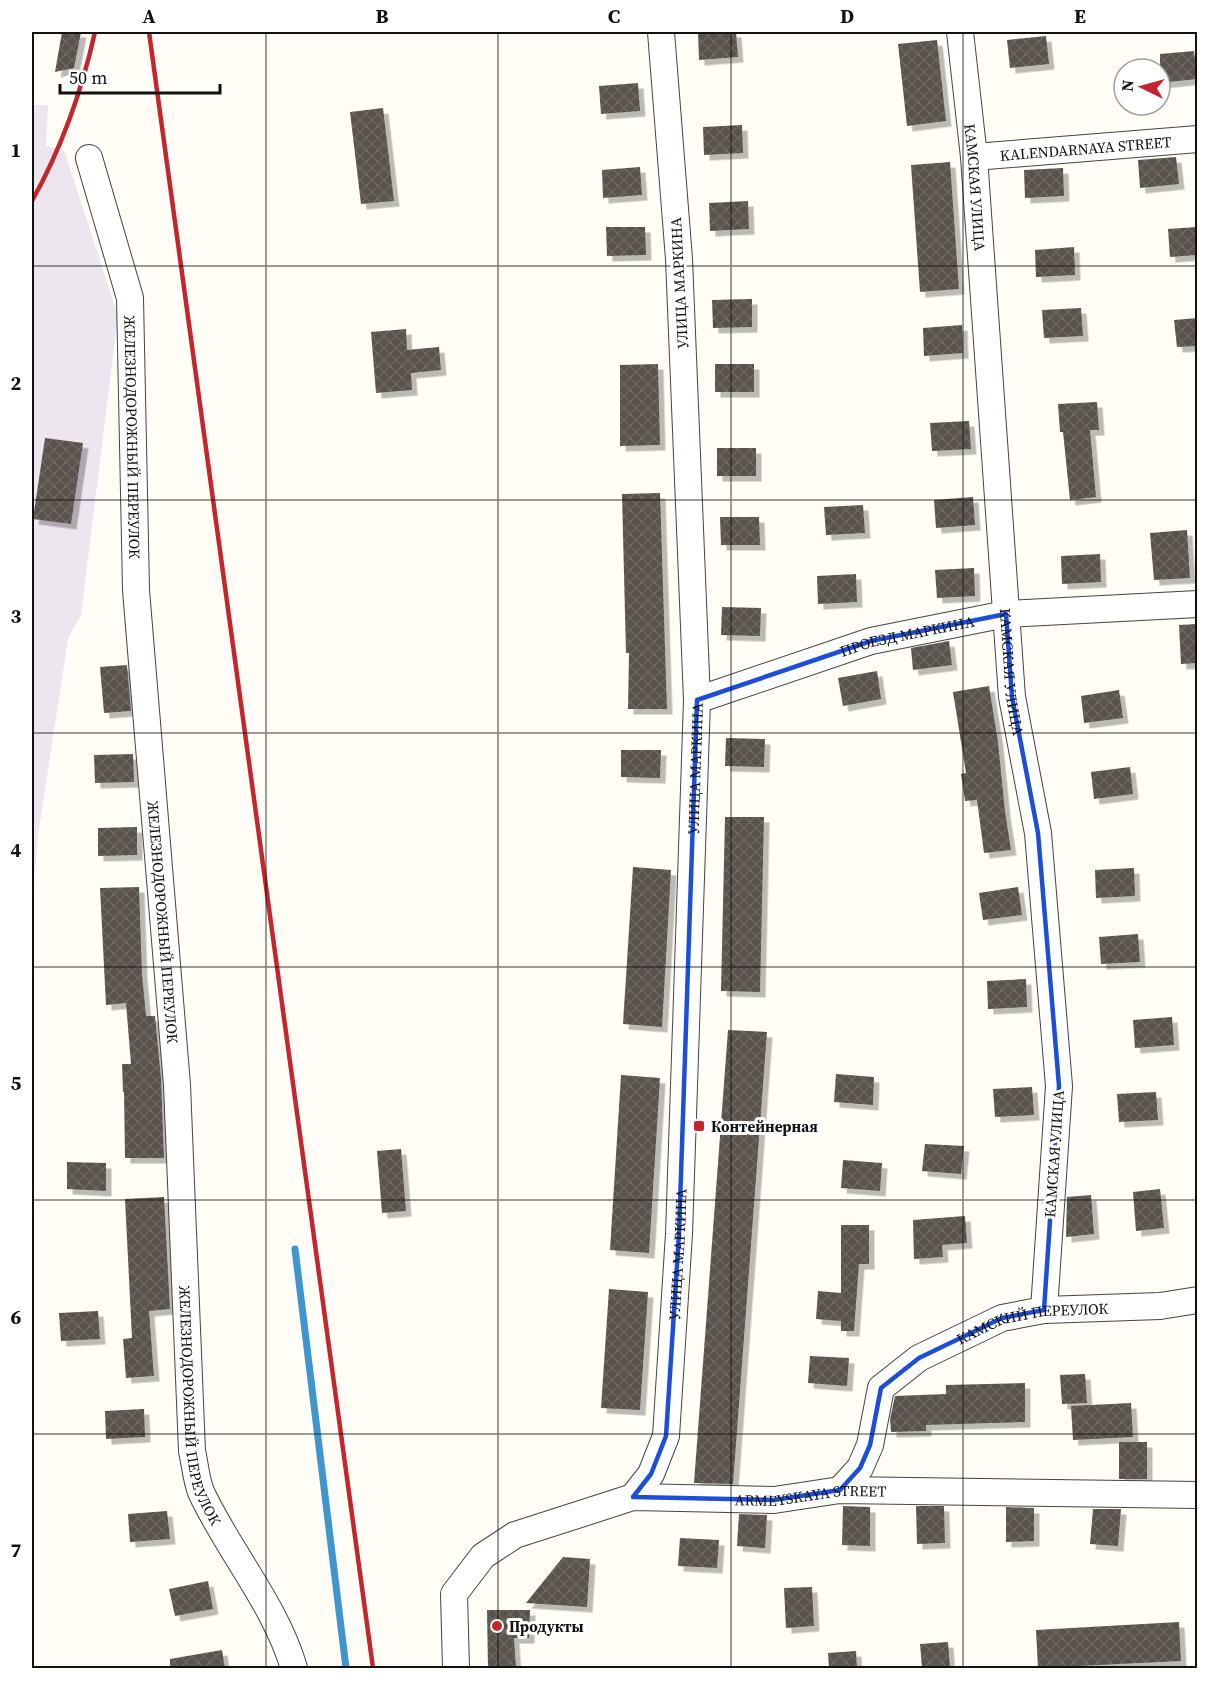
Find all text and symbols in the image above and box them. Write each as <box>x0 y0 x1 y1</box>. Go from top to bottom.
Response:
text: A <box>142 2 156 30</box>
text: B <box>375 2 389 30</box>
text: C <box>608 2 620 30</box>
text: D <box>840 2 854 30</box>
text: E <box>1074 2 1086 30</box>
scale bar <box>60 57 220 95</box>
north arrow <box>1112 57 1172 117</box>
text: 50 m <box>69 65 107 90</box>
text: N <box>1116 79 1139 92</box>
street label: КАМСКАЯ УЛИЦА <box>960 122 991 252</box>
street label: KALENDARNAYA STREET <box>999 131 1172 165</box>
text: 1 <box>11 136 21 164</box>
street label: УЛИЦА МАРКИНА <box>665 217 693 349</box>
street label: ЖЕЛЕЗНОДОРОЖНЫЙ ПЕРЕУЛОК <box>120 315 146 559</box>
text: 2 <box>11 369 22 397</box>
text: 3 <box>11 602 22 630</box>
street label: КАМСКАЯ УЛИЦА <box>995 607 1030 737</box>
street label: ПРОЕЗД МАРКИНА <box>837 610 976 661</box>
street label: УЛИЦА МАРКИНА <box>682 702 707 835</box>
street label: ЖЕЛЕЗНОДОРОЖНЫЙ ПЕРЕУЛОК <box>143 800 184 1044</box>
text: 4 <box>11 836 22 864</box>
text: 5 <box>11 1069 22 1097</box>
street label: КАМСКАЯ УЛИЦА <box>1039 1089 1069 1218</box>
place label: Контейнерная <box>711 1116 818 1137</box>
marker: Контейнерная <box>692 1119 706 1133</box>
street label: УЛИЦА МАРКИНА <box>663 1188 691 1321</box>
street label: ЖЕЛЕЗНОДОРОЖНЫЙ ПЕРЕУЛОК <box>175 1285 227 1529</box>
street label: КАМСКИЙ ПЕРЕУЛОК <box>953 1297 1109 1349</box>
text: 6 <box>11 1303 22 1331</box>
street label: ARMEYSKAYA STREET <box>735 1480 886 1511</box>
text: 7 <box>11 1536 22 1564</box>
place label: Продукты <box>509 1616 584 1637</box>
marker: Продукты <box>490 1619 504 1633</box>

